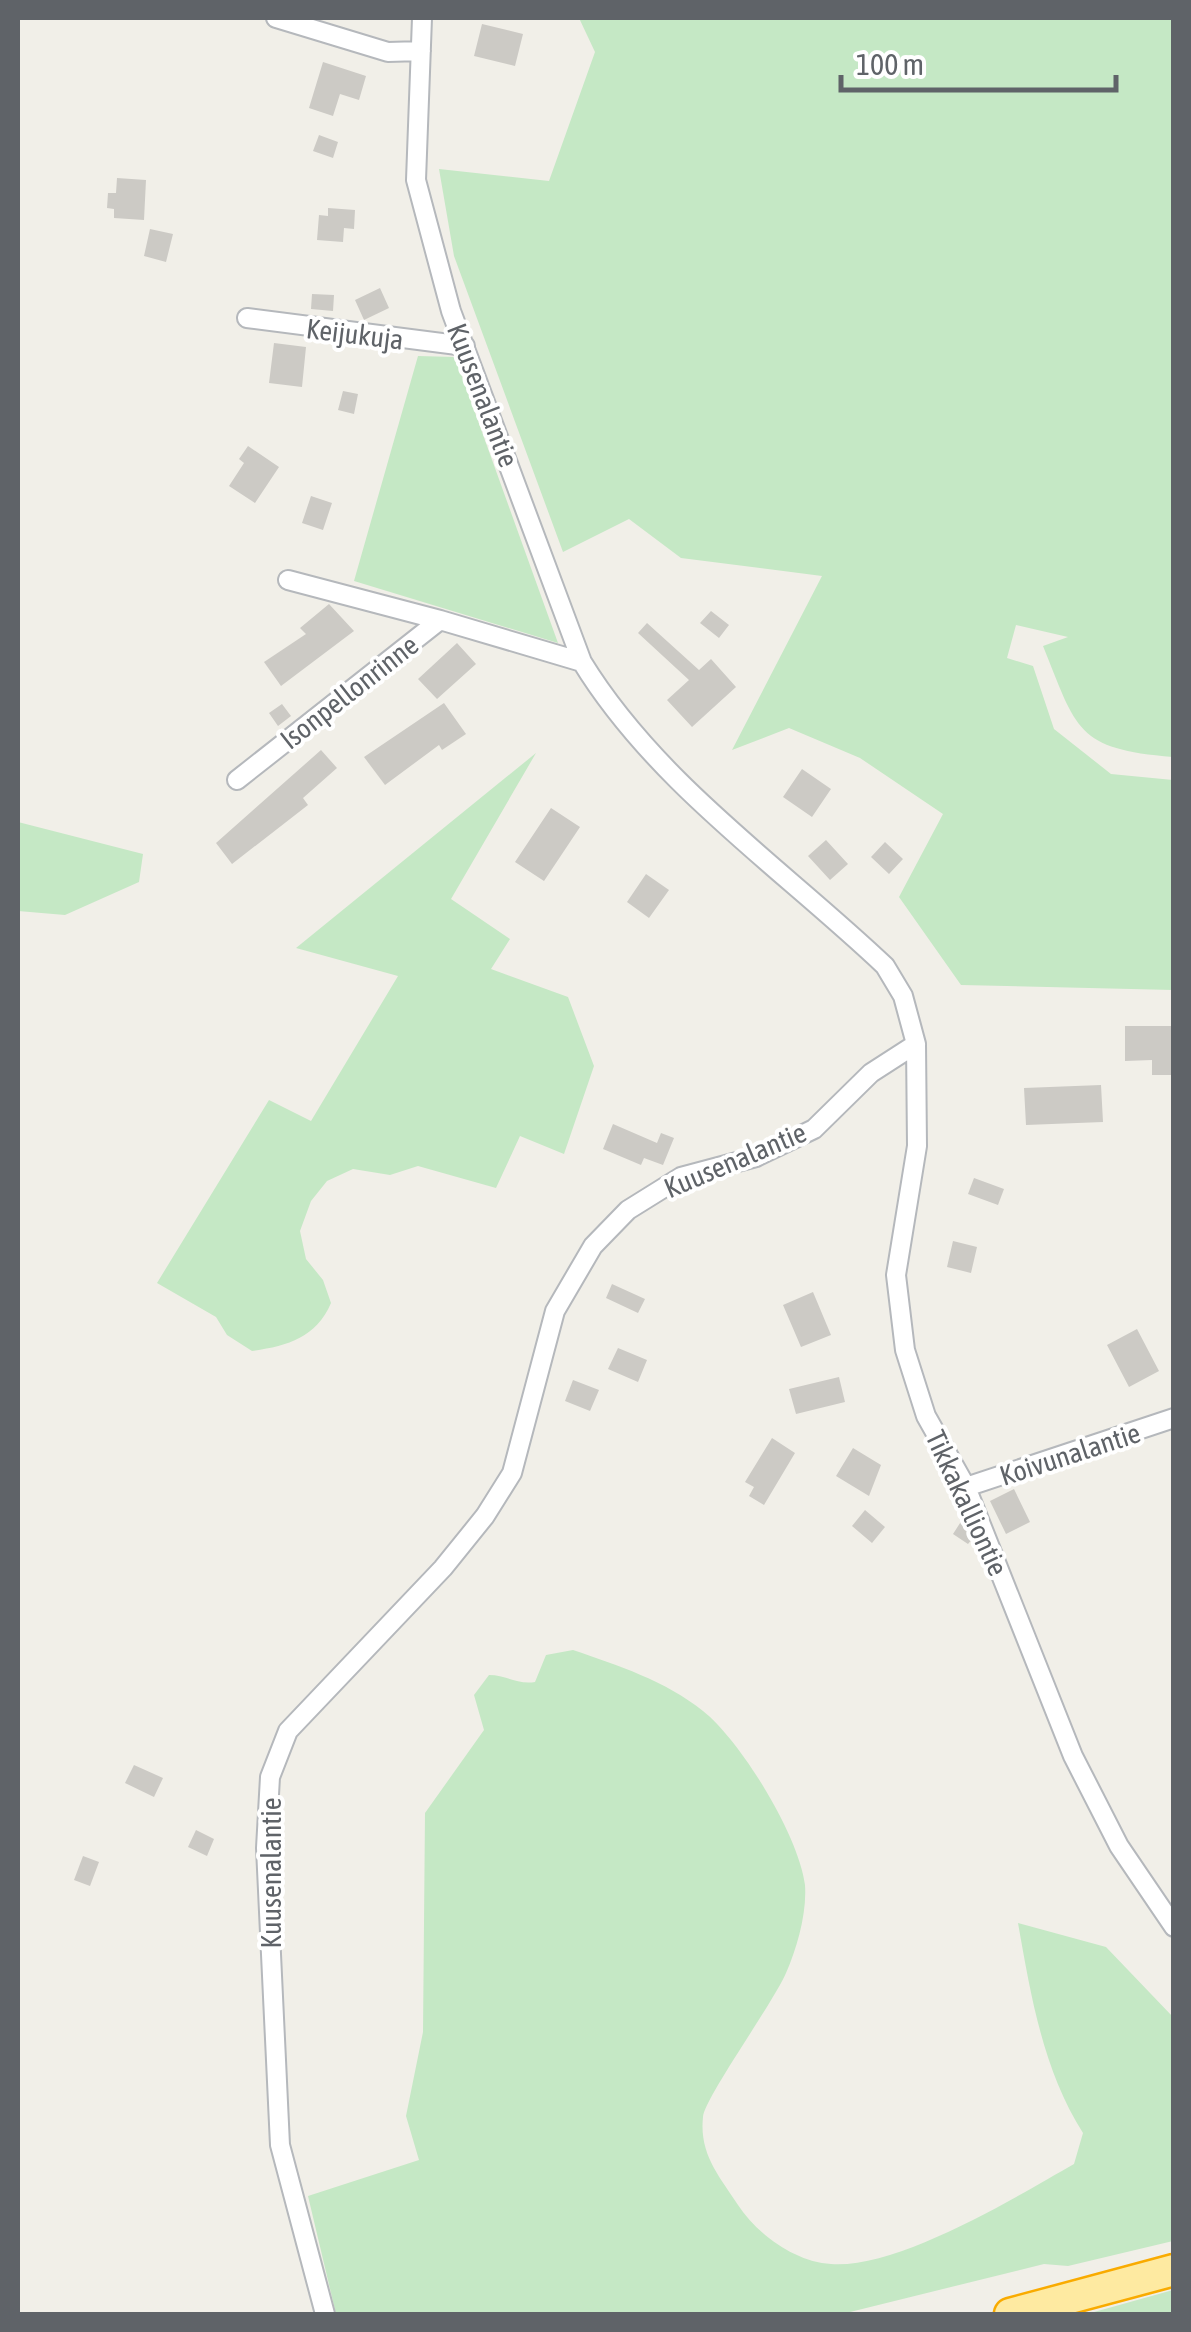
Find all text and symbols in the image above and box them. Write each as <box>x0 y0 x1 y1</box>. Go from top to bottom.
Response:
scale bar <box>841 30 1116 92</box>
text: 100 m <box>856 47 924 81</box>
street label: Keijukuja <box>305 312 405 356</box>
street label: Kuusenalantie <box>441 319 525 471</box>
street label: Isonpellonrinne <box>274 628 424 756</box>
street label: Kuusenalantie <box>659 1116 811 1204</box>
street label: Koivunalantie <box>996 1416 1144 1492</box>
street label: Tikkakalliontie <box>919 1425 1015 1581</box>
street label: Kuusenalantie <box>255 1798 287 1948</box>

